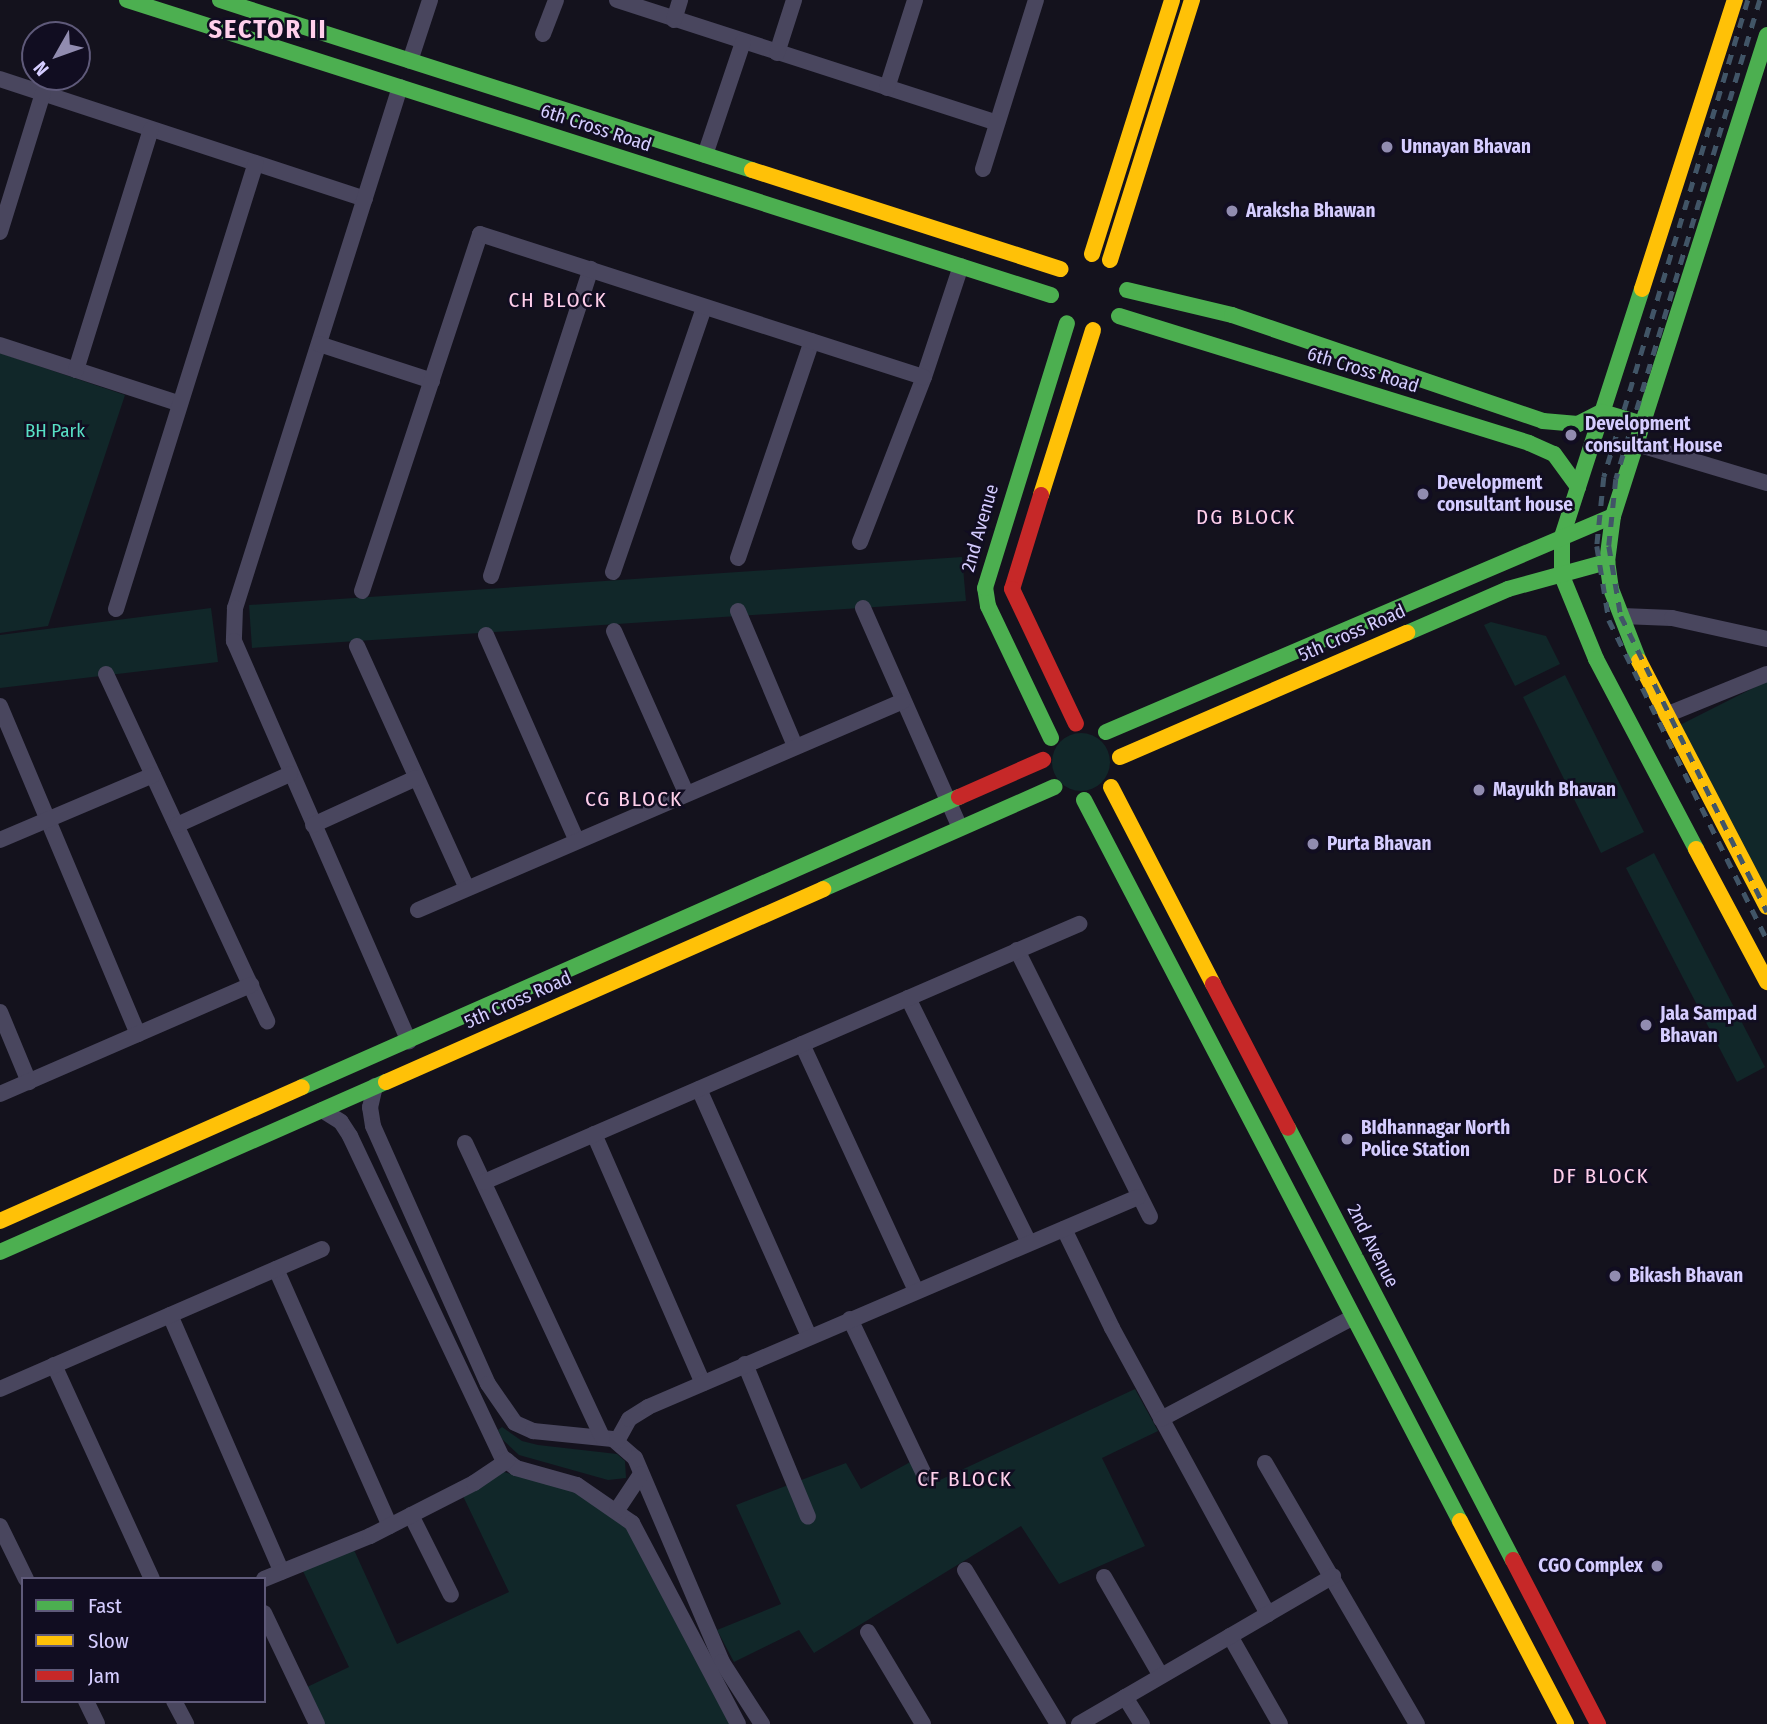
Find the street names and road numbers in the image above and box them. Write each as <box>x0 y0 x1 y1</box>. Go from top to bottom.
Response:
street label: 6th Cross Road <box>538 99 654 157</box>
street label: 6th Cross Road <box>1304 342 1422 398</box>
street label: 2nd Avenue <box>957 482 1003 574</box>
street label: 5th Cross Road <box>1295 599 1409 667</box>
street label: 5th Cross Road <box>461 966 575 1034</box>
street label: 2nd Avenue <box>1342 1201 1404 1291</box>

